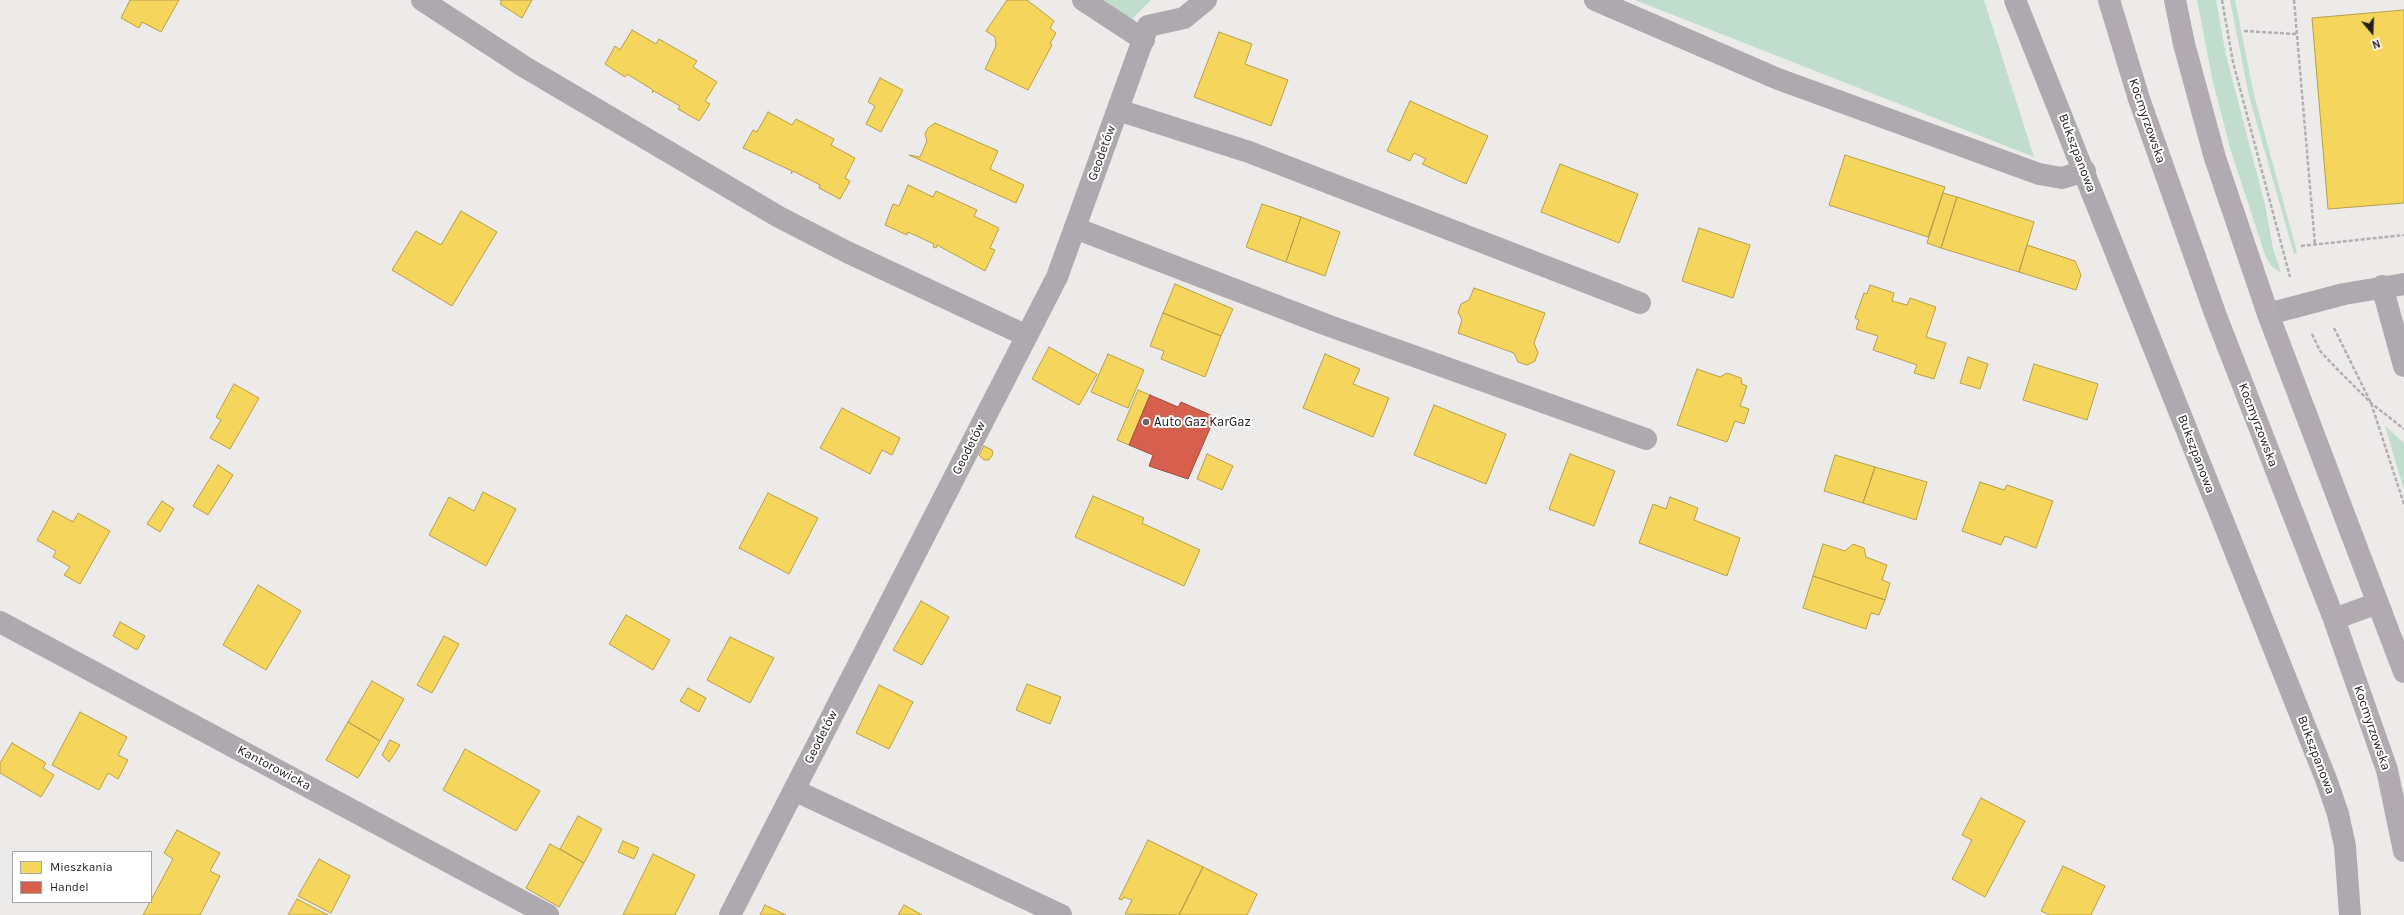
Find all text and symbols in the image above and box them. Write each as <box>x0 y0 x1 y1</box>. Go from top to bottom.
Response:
north arrow <box>2352 12 2392 52</box>
text: N <box>2370 36 2382 51</box>
street label: Kocmyrzowska <box>2125 77 2169 165</box>
street label: Bukszpanowa <box>2055 112 2099 194</box>
street label: Geodetów <box>1085 123 1119 183</box>
street label: Kocmyrzowska <box>2235 381 2281 469</box>
street label: Bukszpanowa <box>2174 413 2218 495</box>
place label: Auto Gaz KarGaz <box>1154 414 1251 430</box>
marker: Auto Gaz KarGaz <box>1141 417 1151 427</box>
street label: Geodetów <box>949 419 989 477</box>
street label: Kocmyrzowska <box>2350 684 2394 772</box>
street label: Geodetów <box>801 708 841 766</box>
street label: Bukszpanowa <box>2294 714 2338 796</box>
street label: Kantorowicka <box>234 742 314 794</box>
legend <box>12 851 152 903</box>
text: Mieszkania <box>50 860 113 874</box>
text: Handel <box>50 880 89 894</box>

